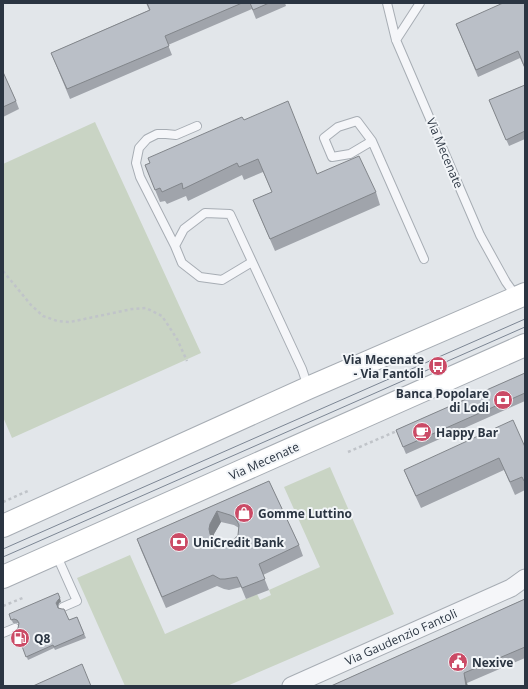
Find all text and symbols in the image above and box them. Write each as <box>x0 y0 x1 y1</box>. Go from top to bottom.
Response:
street label: Via Mecenate <box>423 115 468 191</box>
place label: Via Mecenate - Via Fantoli <box>343 351 424 382</box>
bus stop icon: Via Mecenate - Via Fantoli <box>427 355 449 377</box>
place label: Banca Popolare di Lodi <box>396 385 489 416</box>
bank icon: Banca Popolare di Lodi <box>492 389 514 411</box>
cafe icon: Happy Bar <box>411 421 433 443</box>
place label: Happy Bar <box>436 424 499 441</box>
street label: Via Mecenate <box>226 438 302 484</box>
shop icon: Gomme Luttino <box>233 502 255 524</box>
place label: Gomme Luttino <box>258 505 352 522</box>
bank icon: UniCredit Bank <box>168 531 190 553</box>
place label: UniCredit Bank <box>193 534 285 551</box>
street label: Via Gaudenzio Fantoli <box>342 605 460 669</box>
fuel station icon: Q8 <box>9 627 31 649</box>
place label: Q8 <box>34 630 51 647</box>
public building icon: Nexive <box>447 651 469 673</box>
place label: Nexive <box>472 654 513 671</box>

